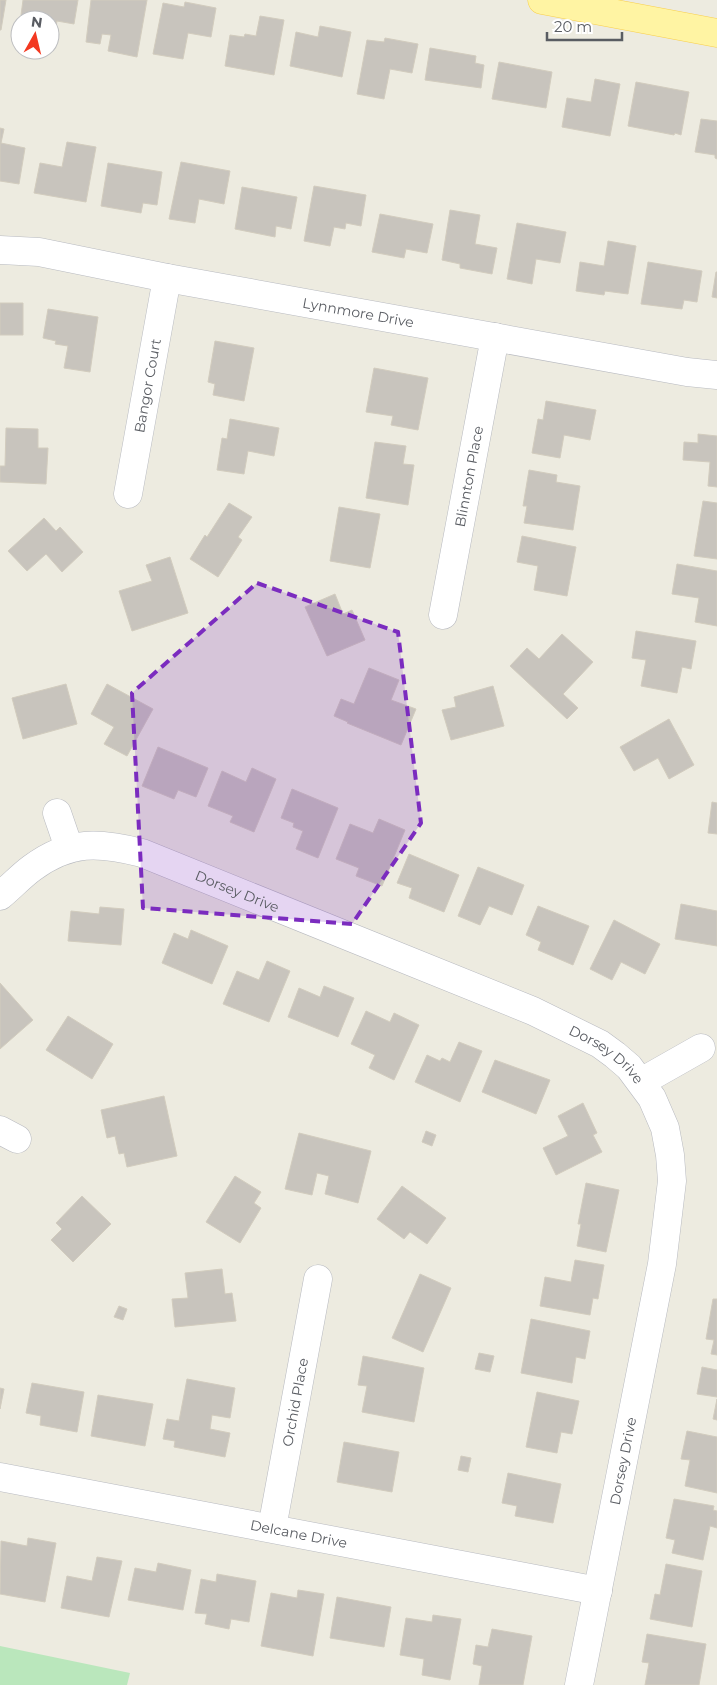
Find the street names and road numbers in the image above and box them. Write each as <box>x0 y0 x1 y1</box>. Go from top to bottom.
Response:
street label: Lynnmore Drive <box>301 294 415 331</box>
street label: Bangor Court <box>130 337 165 434</box>
street label: Blinnton Place <box>451 424 487 529</box>
street label: Dorsey Drive <box>192 866 282 916</box>
street label: Dorsey Drive <box>566 1021 647 1087</box>
street label: Orchid Place <box>278 1356 312 1448</box>
street label: Dorsey Drive <box>606 1416 640 1506</box>
street label: Delcane Drive <box>249 1516 349 1552</box>

